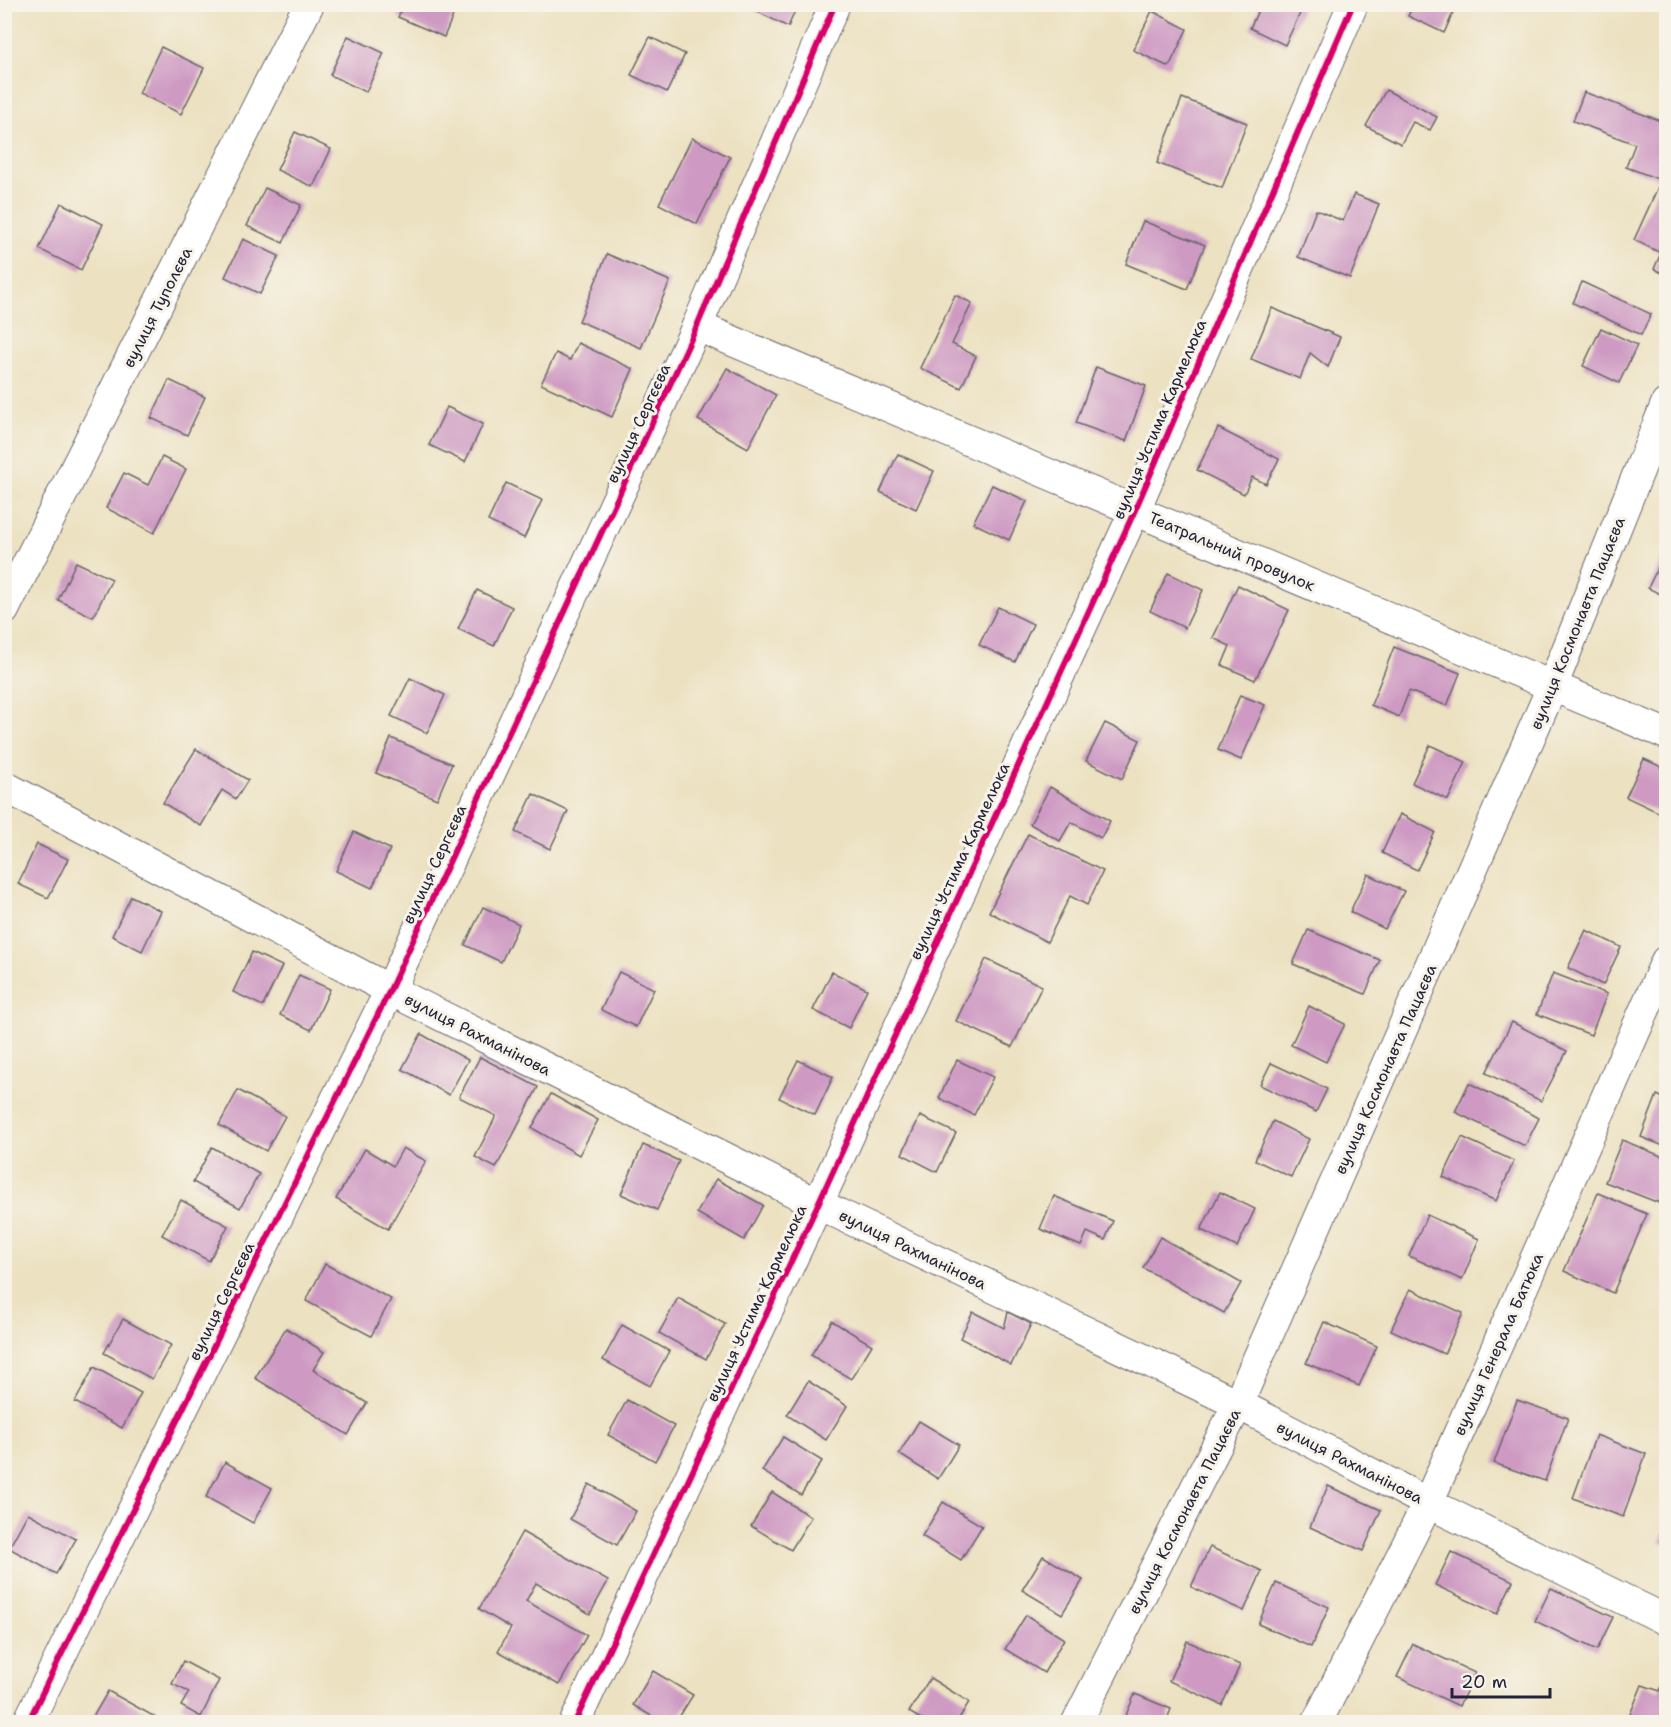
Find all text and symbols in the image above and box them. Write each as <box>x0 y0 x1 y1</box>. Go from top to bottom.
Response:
street label: вулиця Туполєва <box>118 243 197 371</box>
street label: вулиця Устима Кармелюка <box>1108 316 1211 522</box>
street label: вулиця Сергєєва <box>602 360 675 486</box>
street label: Театральний провулок <box>1146 507 1319 596</box>
street label: вулиця Космонавта Пацаєва <box>1525 514 1630 733</box>
street label: вулиця Устима Кармелюка <box>904 759 1014 963</box>
street label: вулиця Сергєєва <box>398 801 471 927</box>
street label: вулиця Космонавта Пацаєва <box>1330 961 1441 1177</box>
street label: вулиця Рахманінова <box>401 988 555 1080</box>
street label: вулиця Устима Кармелюка <box>701 1201 811 1405</box>
street label: вулиця Рахманінова <box>836 1205 990 1294</box>
street label: вулиця Сергєєва <box>184 1238 259 1364</box>
street label: вулиця Генерала Батюка <box>1449 1250 1548 1439</box>
street label: вулиця Космонавта Пацаєва <box>1123 1405 1246 1617</box>
street label: вулиця Рахманінова <box>1273 1416 1427 1508</box>
scale bar <box>1452 1661 1550 1699</box>
text: 20 m <box>1461 1670 1507 1694</box>

